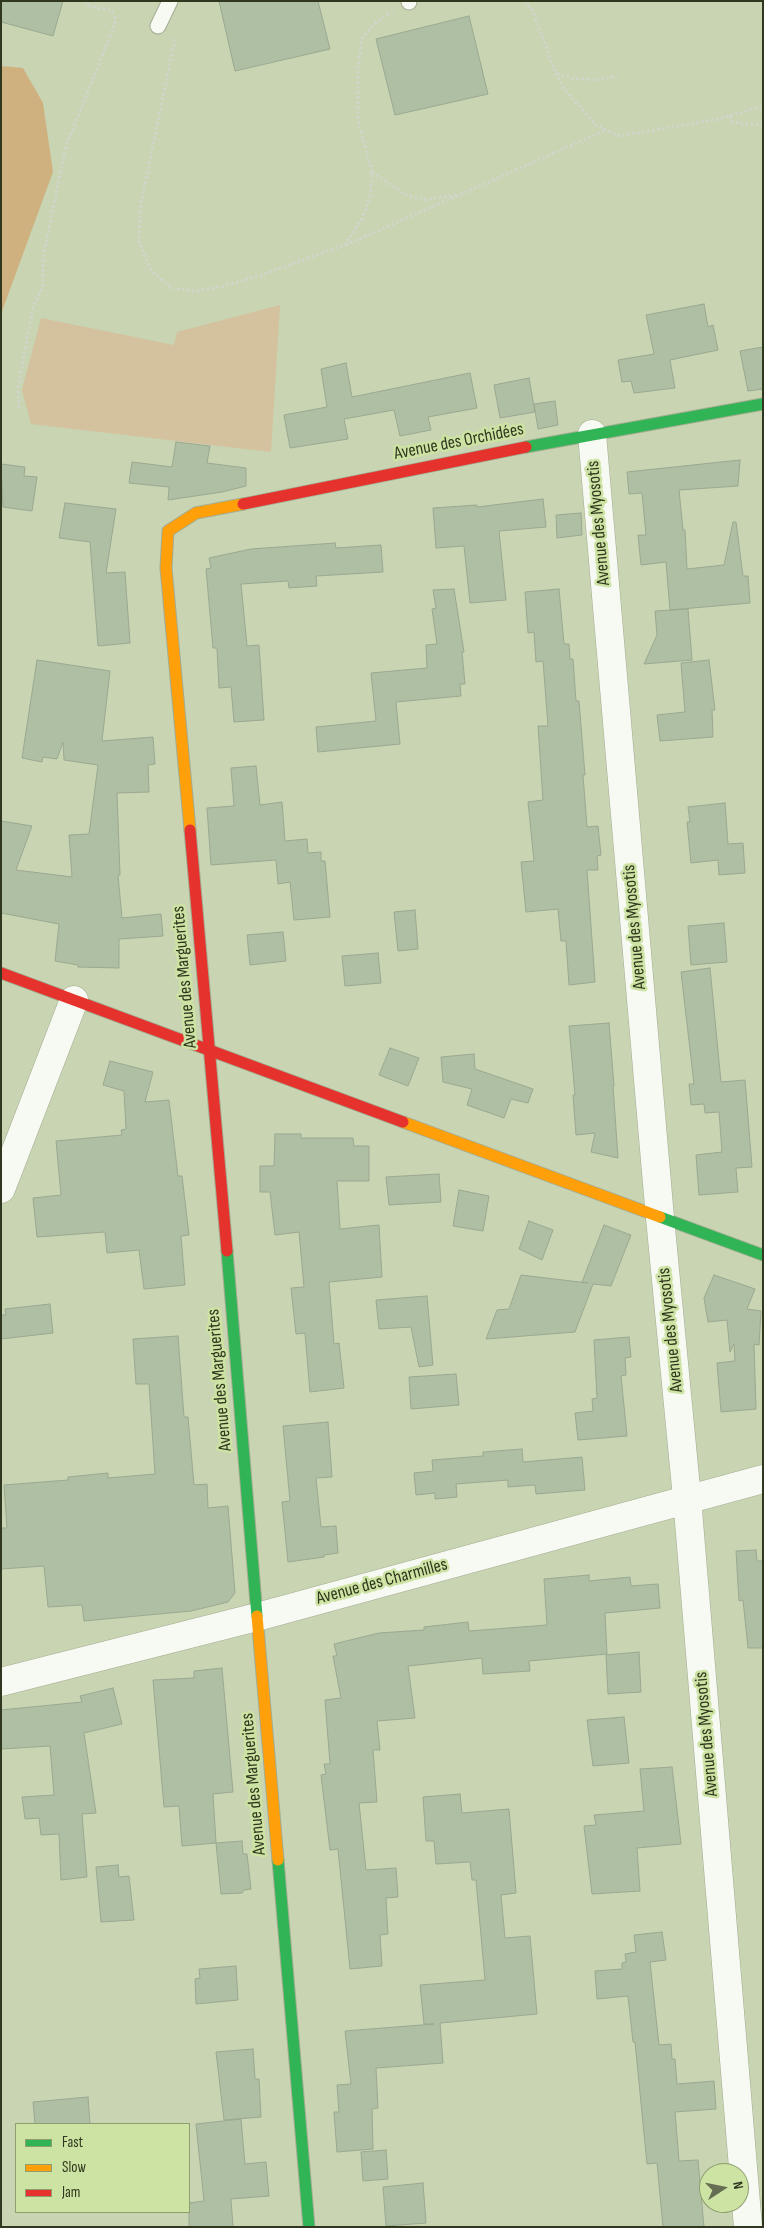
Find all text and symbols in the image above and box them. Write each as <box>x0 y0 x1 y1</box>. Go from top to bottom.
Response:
street label: Avenue des Orchidées <box>392 419 526 465</box>
street label: Avenue des Myosotis <box>583 460 615 586</box>
street label: Avenue des Myosotis <box>619 864 651 990</box>
street label: Avenue des Marguerites <box>168 905 202 1049</box>
street label: Avenue des Myosotis <box>654 1267 688 1393</box>
street label: Avenue des Marguerites <box>203 1308 237 1452</box>
street label: Avenue des Charmilles <box>314 1554 450 1610</box>
street label: Avenue des Myosotis <box>691 1671 723 1797</box>
street label: Avenue des Marguerites <box>237 1712 271 1856</box>
legend <box>15 2123 190 2213</box>
text: Fast <box>62 2133 83 2152</box>
text: Slow <box>62 2158 86 2177</box>
north arrow <box>699 2163 749 2213</box>
text: N <box>729 2180 747 2191</box>
text: Jam <box>62 2183 80 2202</box>

